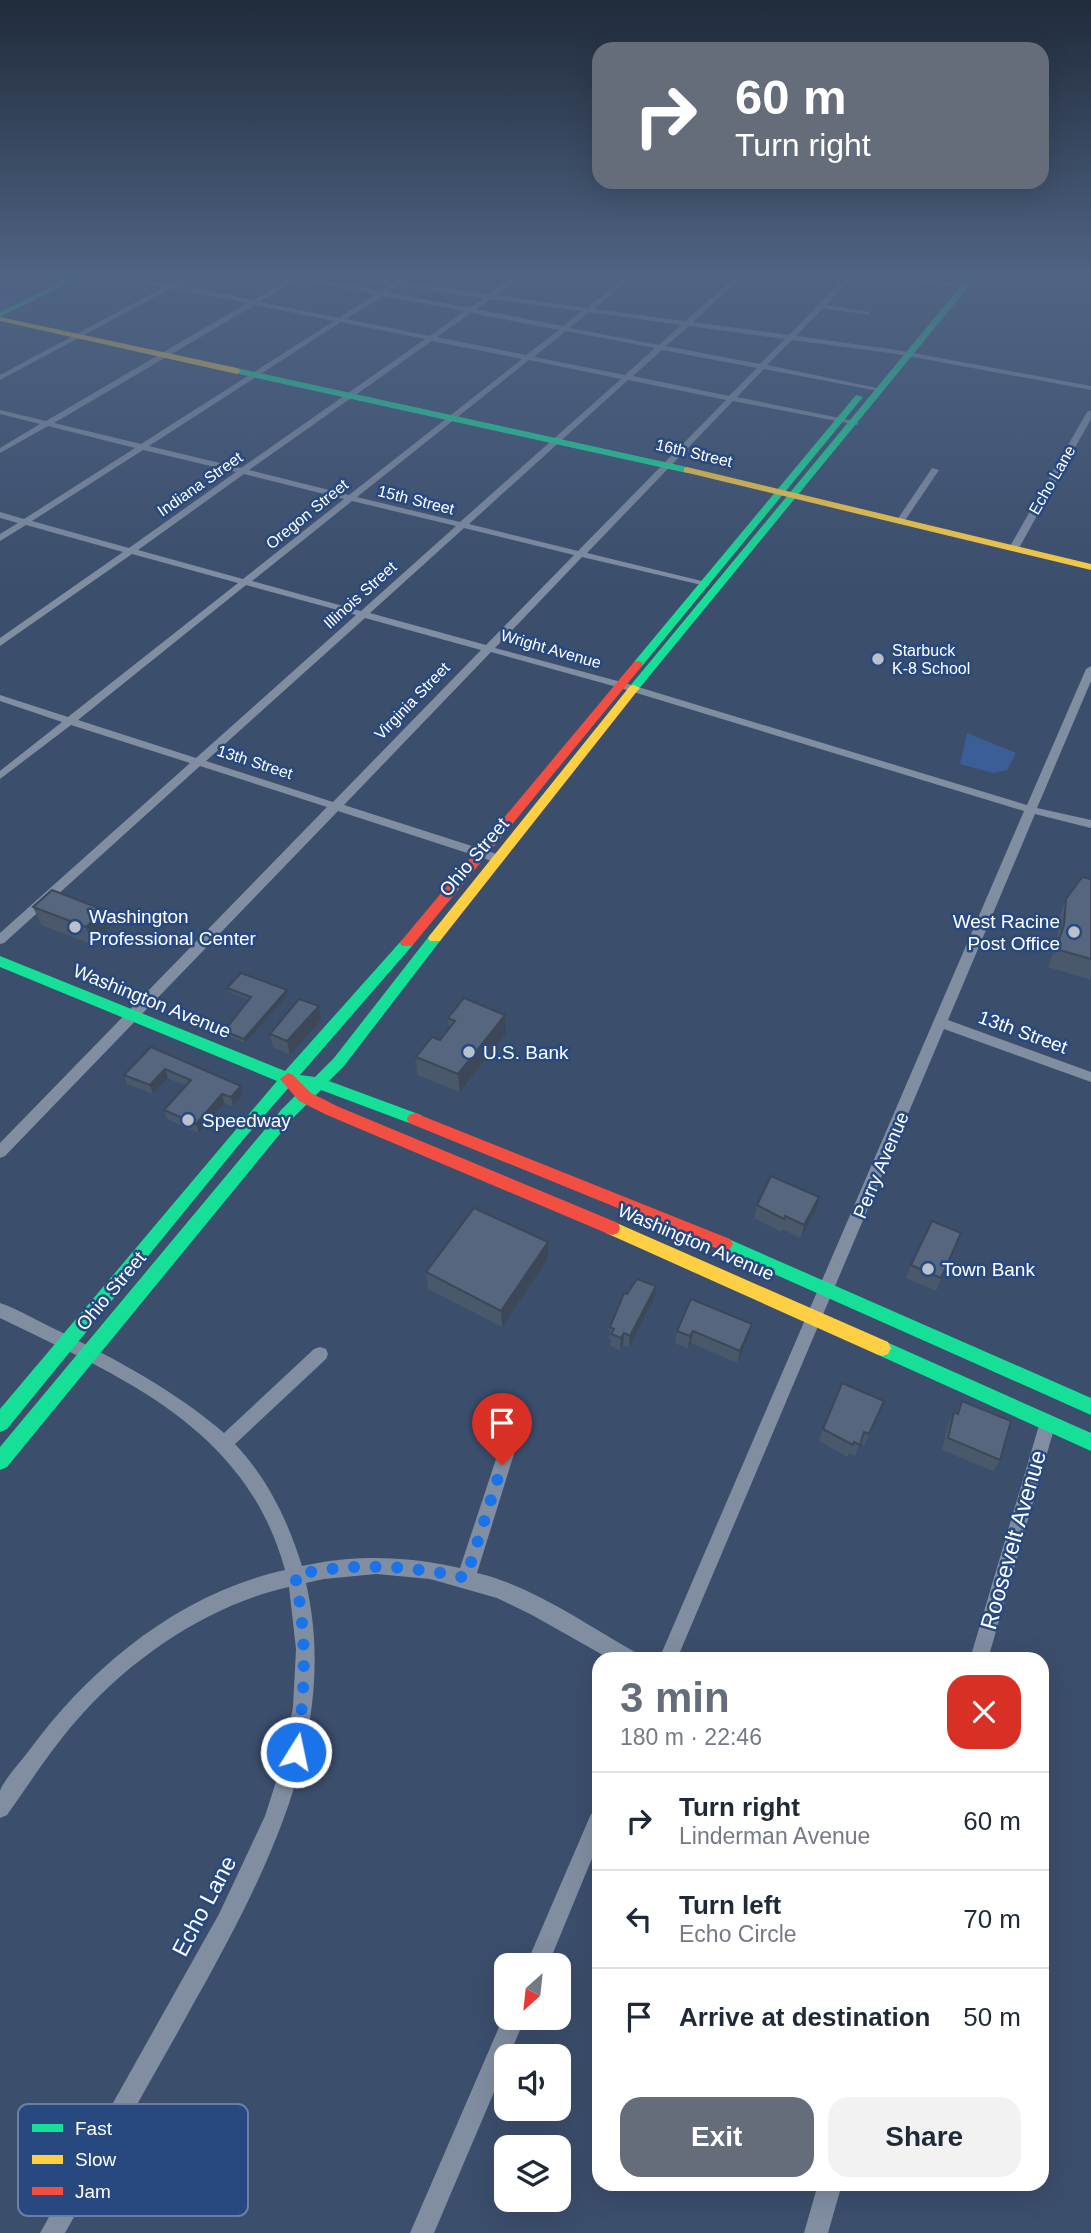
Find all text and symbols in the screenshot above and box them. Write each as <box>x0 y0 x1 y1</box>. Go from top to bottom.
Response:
icon: right <box>620 70 711 161</box>
text: 60 m <box>735 70 847 124</box>
text: Turn right <box>735 127 871 163</box>
street label: 16th Street <box>654 436 735 470</box>
street label: Echo Lane <box>1026 443 1079 517</box>
street label: Indiana Street <box>154 448 246 520</box>
street label: Oregon Street <box>263 475 352 552</box>
street label: 15th Street <box>376 482 457 518</box>
street label: Illinois Street <box>320 558 400 632</box>
street label: Wright Avenue <box>499 627 603 671</box>
place label: Starbuck K-8 School <box>892 642 970 677</box>
marker: Starbuck K-8 School <box>870 651 886 667</box>
street label: Virginia Street <box>371 659 453 743</box>
street label: 13th Street <box>215 742 295 782</box>
street label: Ohio Street <box>435 813 513 901</box>
place label: Washington Professional Center <box>89 906 257 949</box>
place label: West Racine Post Office <box>953 911 1060 954</box>
marker: Washington Professional Center <box>67 919 83 935</box>
marker: West Racine Post Office <box>1066 924 1082 940</box>
street label: Washington Avenue <box>70 960 234 1042</box>
street label: 13th Street <box>976 1006 1071 1058</box>
place label: U.S. Bank <box>483 1042 569 1063</box>
marker: U.S. Bank <box>461 1044 477 1060</box>
street label: Perry Avenue <box>849 1109 913 1221</box>
place label: Speedway <box>202 1110 291 1131</box>
marker: Speedway <box>180 1112 196 1128</box>
street label: Washington Avenue <box>615 1200 777 1284</box>
street label: Ohio Street <box>72 1247 150 1335</box>
place label: Town Bank <box>942 1259 1035 1280</box>
marker: Town Bank <box>920 1261 936 1277</box>
pin <box>472 1393 532 1465</box>
icon: arrive <box>483 1404 521 1442</box>
street label: Roosevelt Avenue <box>975 1448 1051 1632</box>
text: 3 min <box>620 1674 730 1721</box>
button: close <box>947 1675 1021 1749</box>
position arrow <box>259 1715 333 1789</box>
text: 180 m · 22:46 <box>620 1724 762 1750</box>
text: Turn right <box>679 1792 800 1822</box>
icon: right <box>620 1802 658 1840</box>
text: 60 m <box>963 1806 1021 1836</box>
text: Linderman Avenue <box>679 1823 870 1849</box>
street label: Echo Lane <box>167 1851 241 1961</box>
text: Turn left <box>679 1890 781 1920</box>
icon: left <box>620 1900 658 1938</box>
text: 70 m <box>963 1904 1021 1934</box>
text: Echo Circle <box>679 1921 797 1947</box>
north arrow <box>494 1953 570 2030</box>
map controls <box>494 1953 571 2212</box>
icon: arrive <box>620 1998 658 2036</box>
text: Arrive at destination <box>679 2002 930 2032</box>
text: 50 m <box>963 2002 1021 2032</box>
button: sound <box>494 2044 571 2121</box>
button: Exit <box>620 2097 814 2177</box>
button: Share <box>828 2097 1021 2177</box>
legend <box>18 2104 248 2216</box>
text: Fast <box>75 2118 113 2139</box>
button: layers <box>494 2135 571 2212</box>
text: Slow <box>75 2149 116 2170</box>
text: Jam <box>75 2181 111 2202</box>

